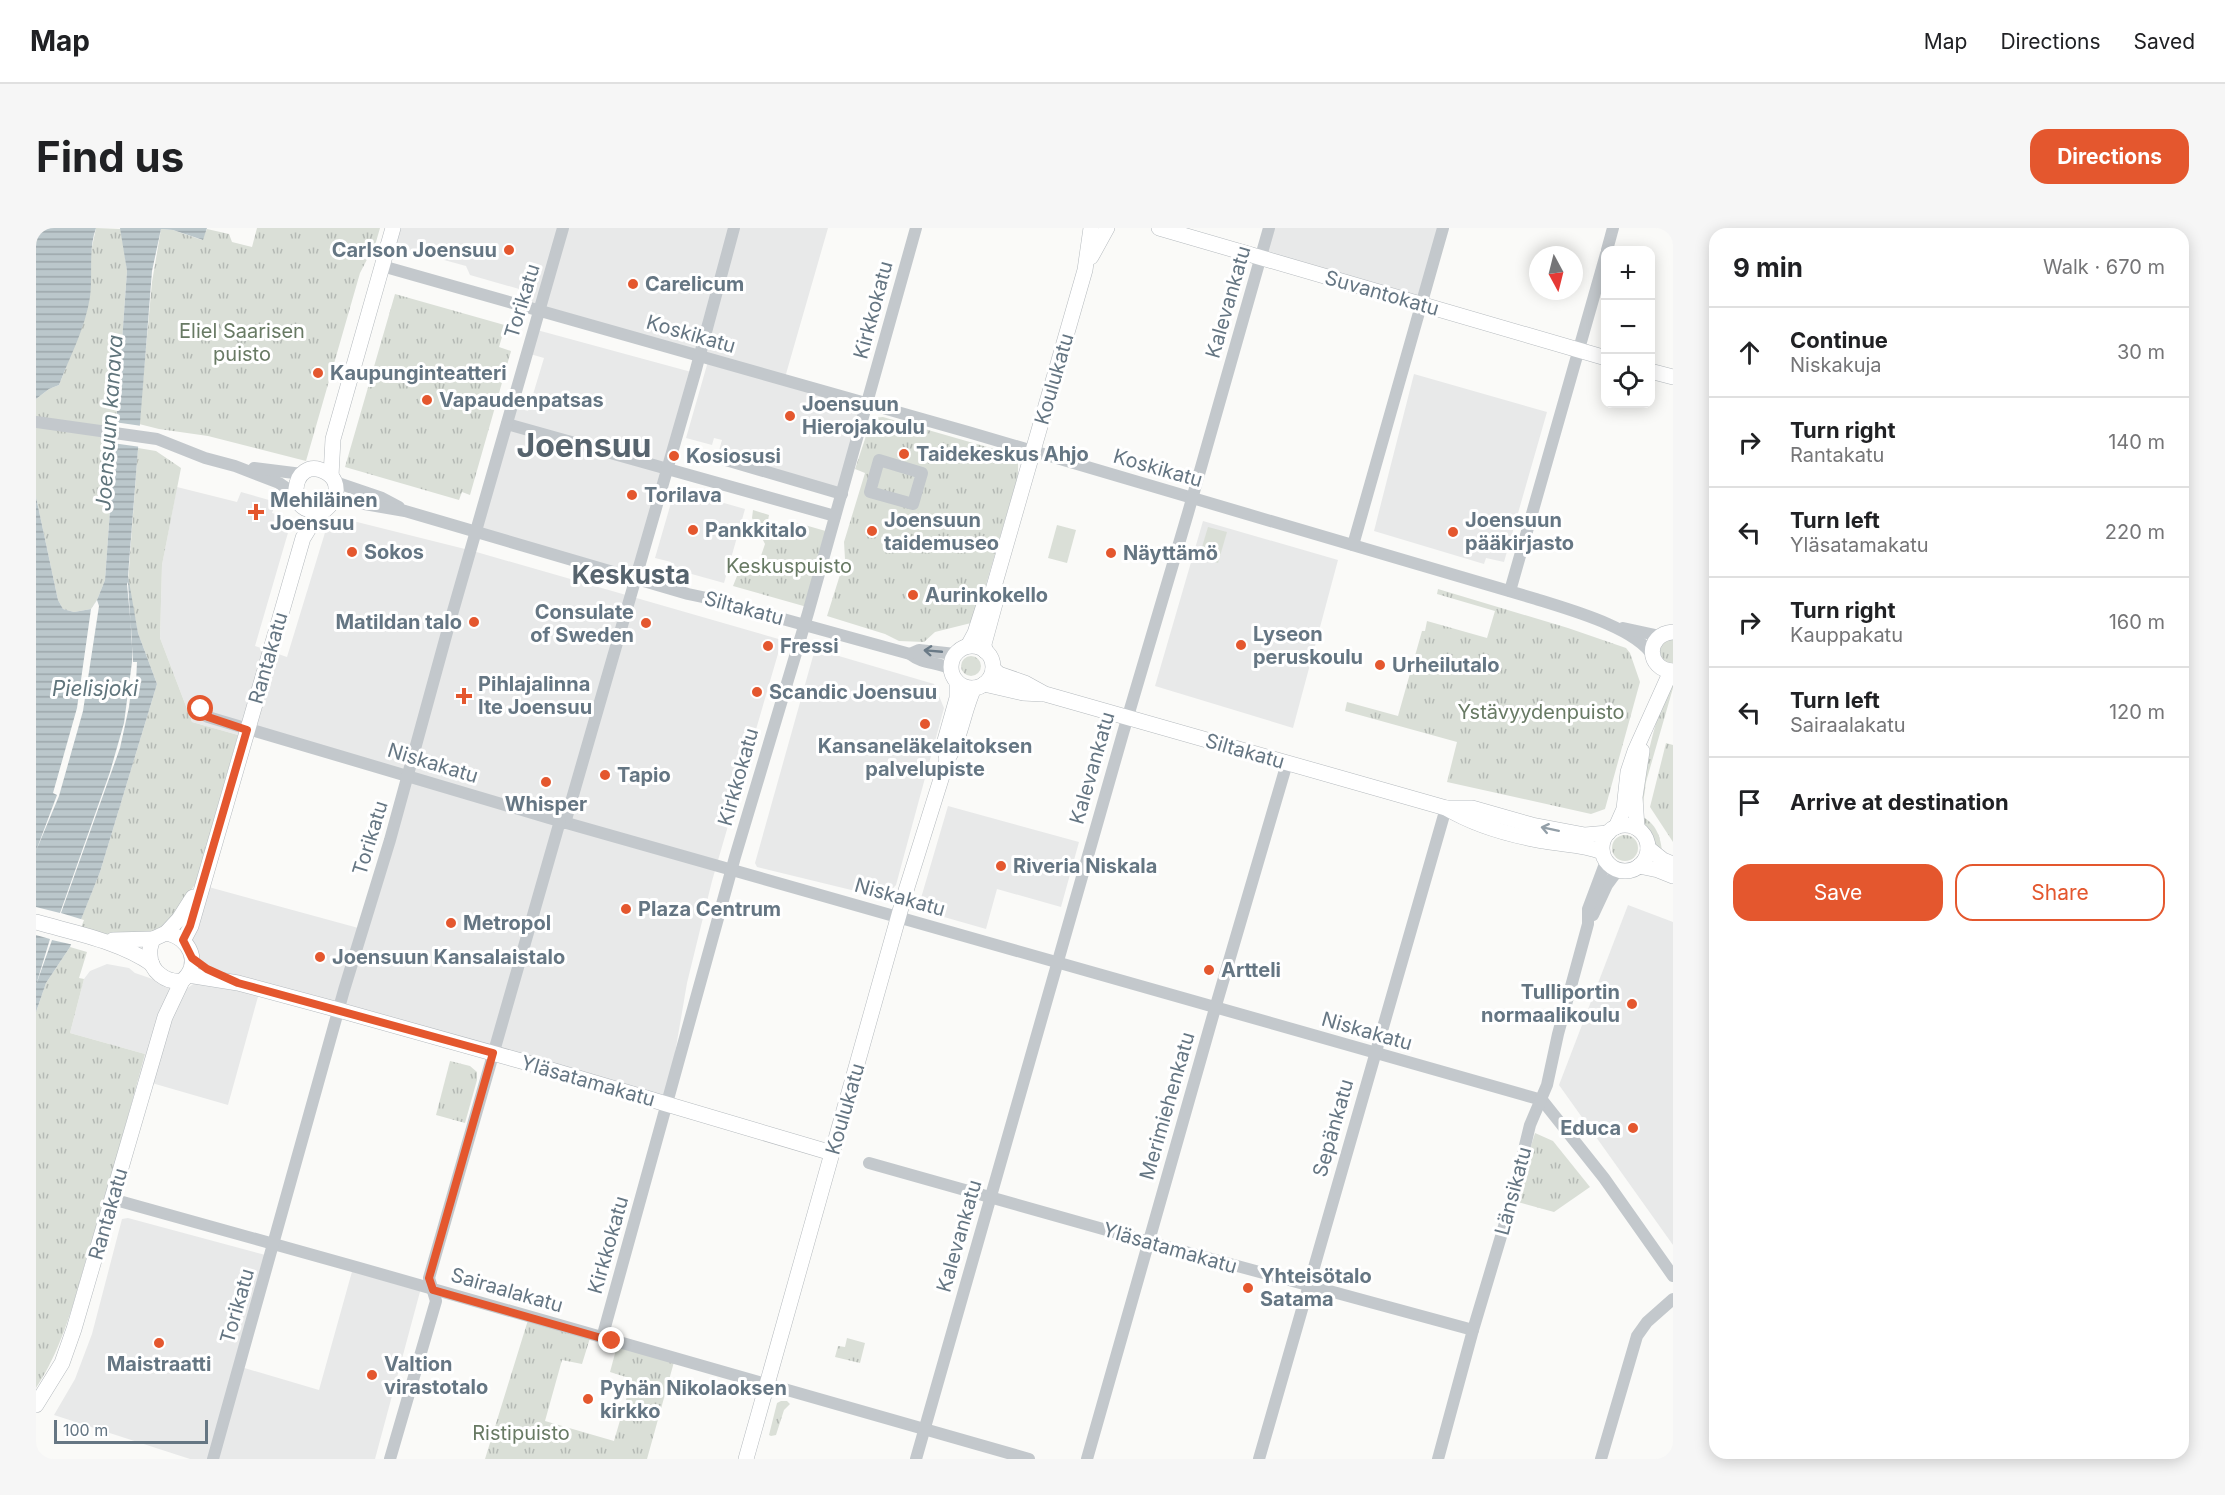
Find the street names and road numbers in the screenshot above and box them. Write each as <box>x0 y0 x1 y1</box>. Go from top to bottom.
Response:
street label: Kalevankatu <box>1201 243 1255 361</box>
street label: Kirkkokatu <box>848 258 898 362</box>
street label: Torikatu <box>499 261 545 341</box>
street label: Suvantokatu <box>1322 265 1442 321</box>
street label: Koskikatu <box>644 310 738 358</box>
street label: Koulukatu <box>1030 331 1078 427</box>
street label: Koskikatu <box>1111 444 1205 492</box>
street label: Siltakatu <box>702 586 786 630</box>
street label: Rantakatu <box>243 609 293 707</box>
street label: Kalevankatu <box>1065 709 1119 827</box>
street label: Kirkkokatu <box>713 725 763 829</box>
street label: Siltakatu <box>1203 728 1287 774</box>
street label: Niskakatu <box>385 738 481 788</box>
street label: Torikatu <box>347 798 393 878</box>
street label: Niskakatu <box>852 873 948 921</box>
street label: Niskakatu <box>1319 1007 1415 1055</box>
street label: Merimiehenkatu <box>1134 1029 1200 1183</box>
street label: Yläsatamakatu <box>518 1050 658 1112</box>
street label: Koulukatu <box>821 1061 869 1157</box>
street label: Sepänkatu <box>1308 1076 1358 1180</box>
street label: Länsikatu <box>1490 1144 1536 1238</box>
street label: Rantakatu <box>83 1165 133 1263</box>
street label: Kalevankatu <box>932 1177 986 1295</box>
street label: Kirkkokatu <box>583 1193 633 1297</box>
street label: Yläsatamakatu <box>1100 1217 1240 1279</box>
street label: Sairaalakatu <box>448 1263 566 1317</box>
street label: Torikatu <box>215 1266 259 1346</box>

